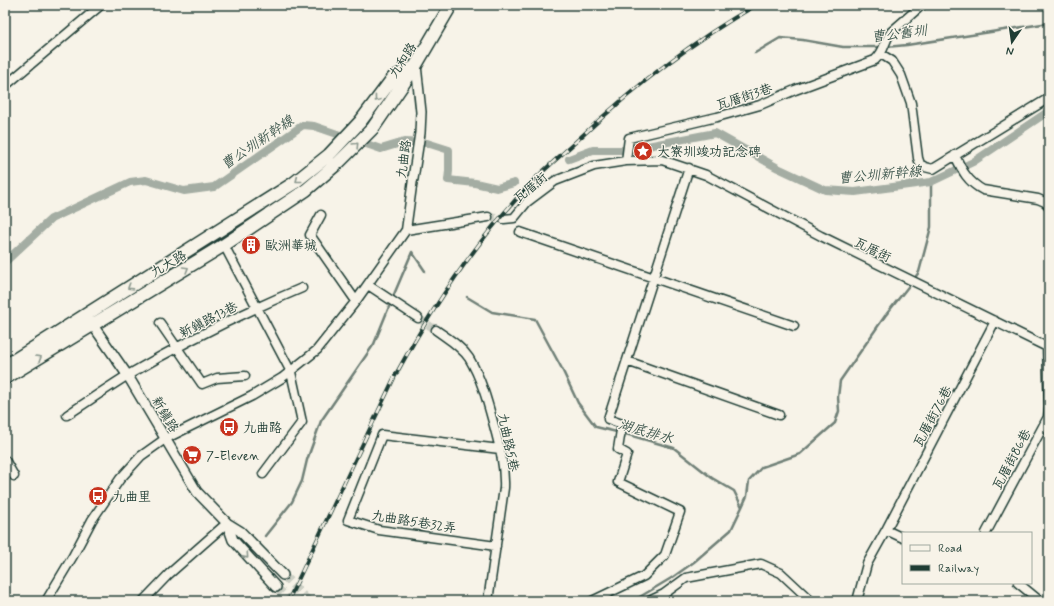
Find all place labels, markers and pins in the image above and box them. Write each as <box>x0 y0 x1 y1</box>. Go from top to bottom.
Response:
place icon: 大寮圳竣功記念碑 <box>632 140 654 162</box>
place label: 大寮圳竣功記念碑 <box>657 144 761 161</box>
building icon: 歐洲華城 <box>240 234 262 256</box>
place label: 歐洲華城 <box>265 238 317 255</box>
bus stop icon: 九曲路 <box>218 416 240 438</box>
place label: 九曲路 <box>243 420 282 437</box>
supermarket icon: 7-Eleven <box>181 444 203 466</box>
place label: 7-Eleven <box>206 448 259 465</box>
bus stop icon: 九曲里 <box>87 485 109 507</box>
place label: 九曲里 <box>112 489 151 506</box>

